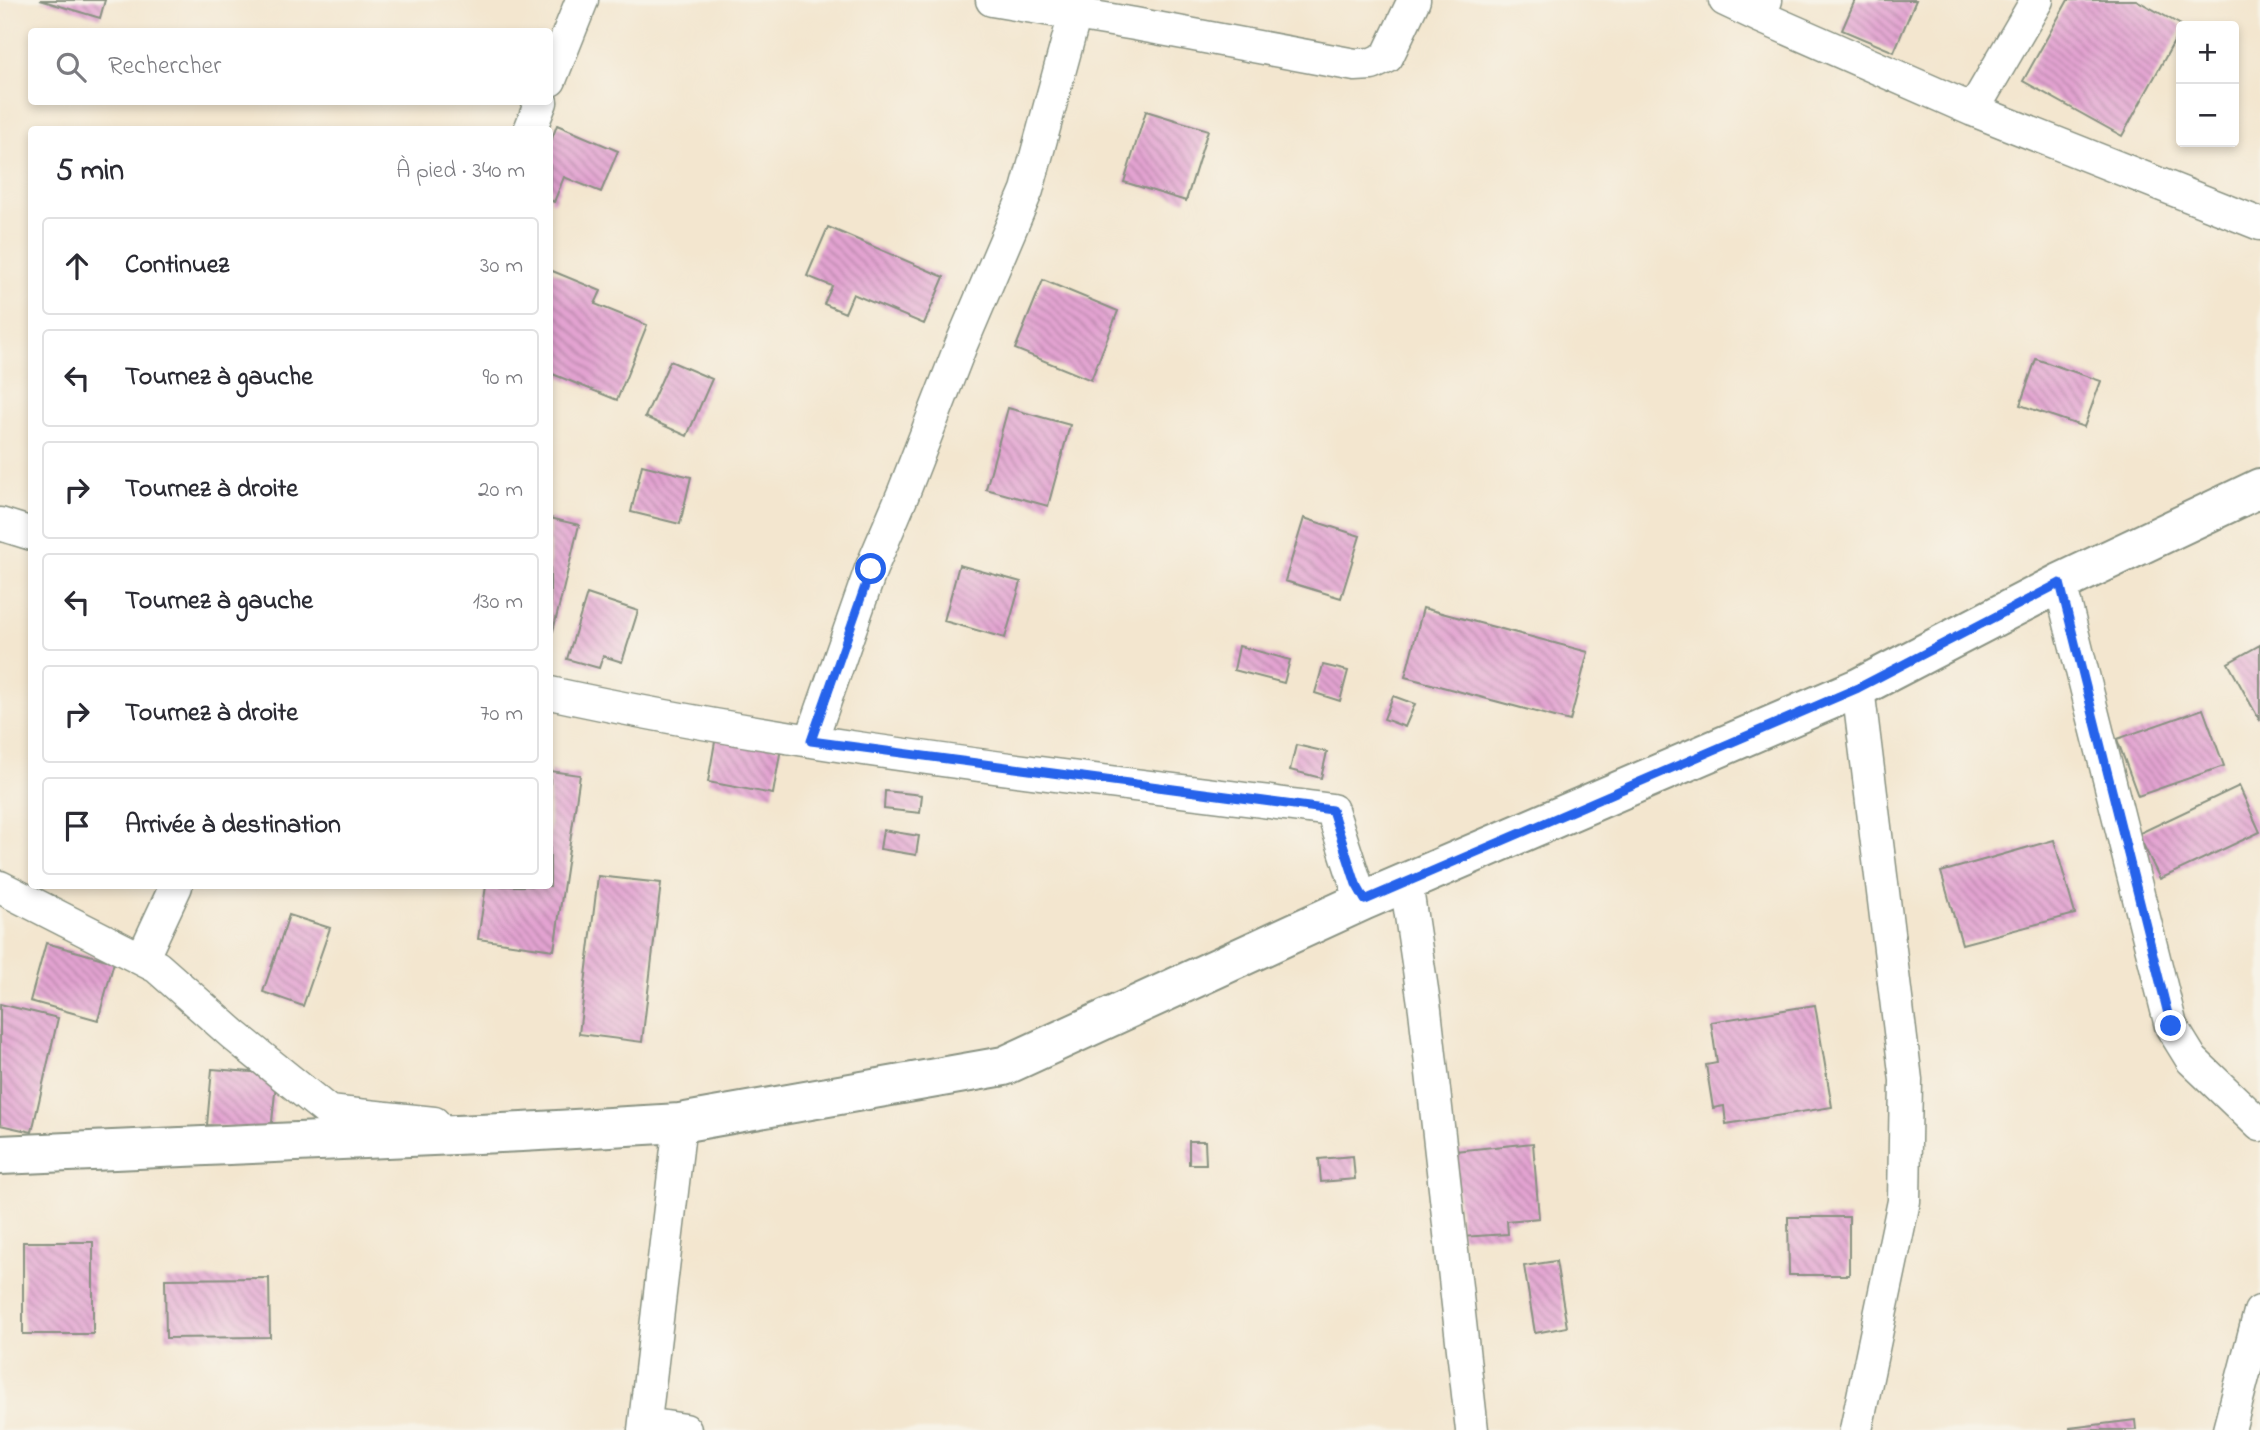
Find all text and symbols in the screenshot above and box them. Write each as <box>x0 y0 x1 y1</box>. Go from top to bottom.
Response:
map controls <box>2176 21 2239 147</box>
button: + <box>2176 21 2239 84</box>
search box <box>28 28 553 105</box>
icon: search <box>52 48 90 86</box>
text: Rechercher <box>108 48 221 86</box>
button: − <box>2176 84 2239 147</box>
text: 5 min <box>56 150 124 194</box>
text: À pied · 340 m <box>396 155 525 188</box>
icon: ahead <box>58 247 96 285</box>
text: Continuez <box>125 247 229 285</box>
text: 30 m <box>480 250 523 283</box>
icon: left <box>58 359 96 397</box>
text: Tournez à gauche <box>125 359 313 397</box>
text: 90 m <box>483 362 523 395</box>
icon: right <box>58 471 96 509</box>
text: Tournez à droite <box>125 471 298 509</box>
text: 20 m <box>478 474 523 507</box>
route start <box>855 553 886 584</box>
icon: left <box>58 583 96 621</box>
text: Tournez à gauche <box>125 583 313 621</box>
text: 130 m <box>473 586 523 619</box>
icon: right <box>58 695 96 733</box>
text: Tournez à droite <box>125 695 298 733</box>
text: 70 m <box>480 698 523 731</box>
icon: arrive <box>58 807 96 845</box>
text: Arrivée à destination <box>125 807 341 845</box>
route end <box>2155 1010 2186 1041</box>

